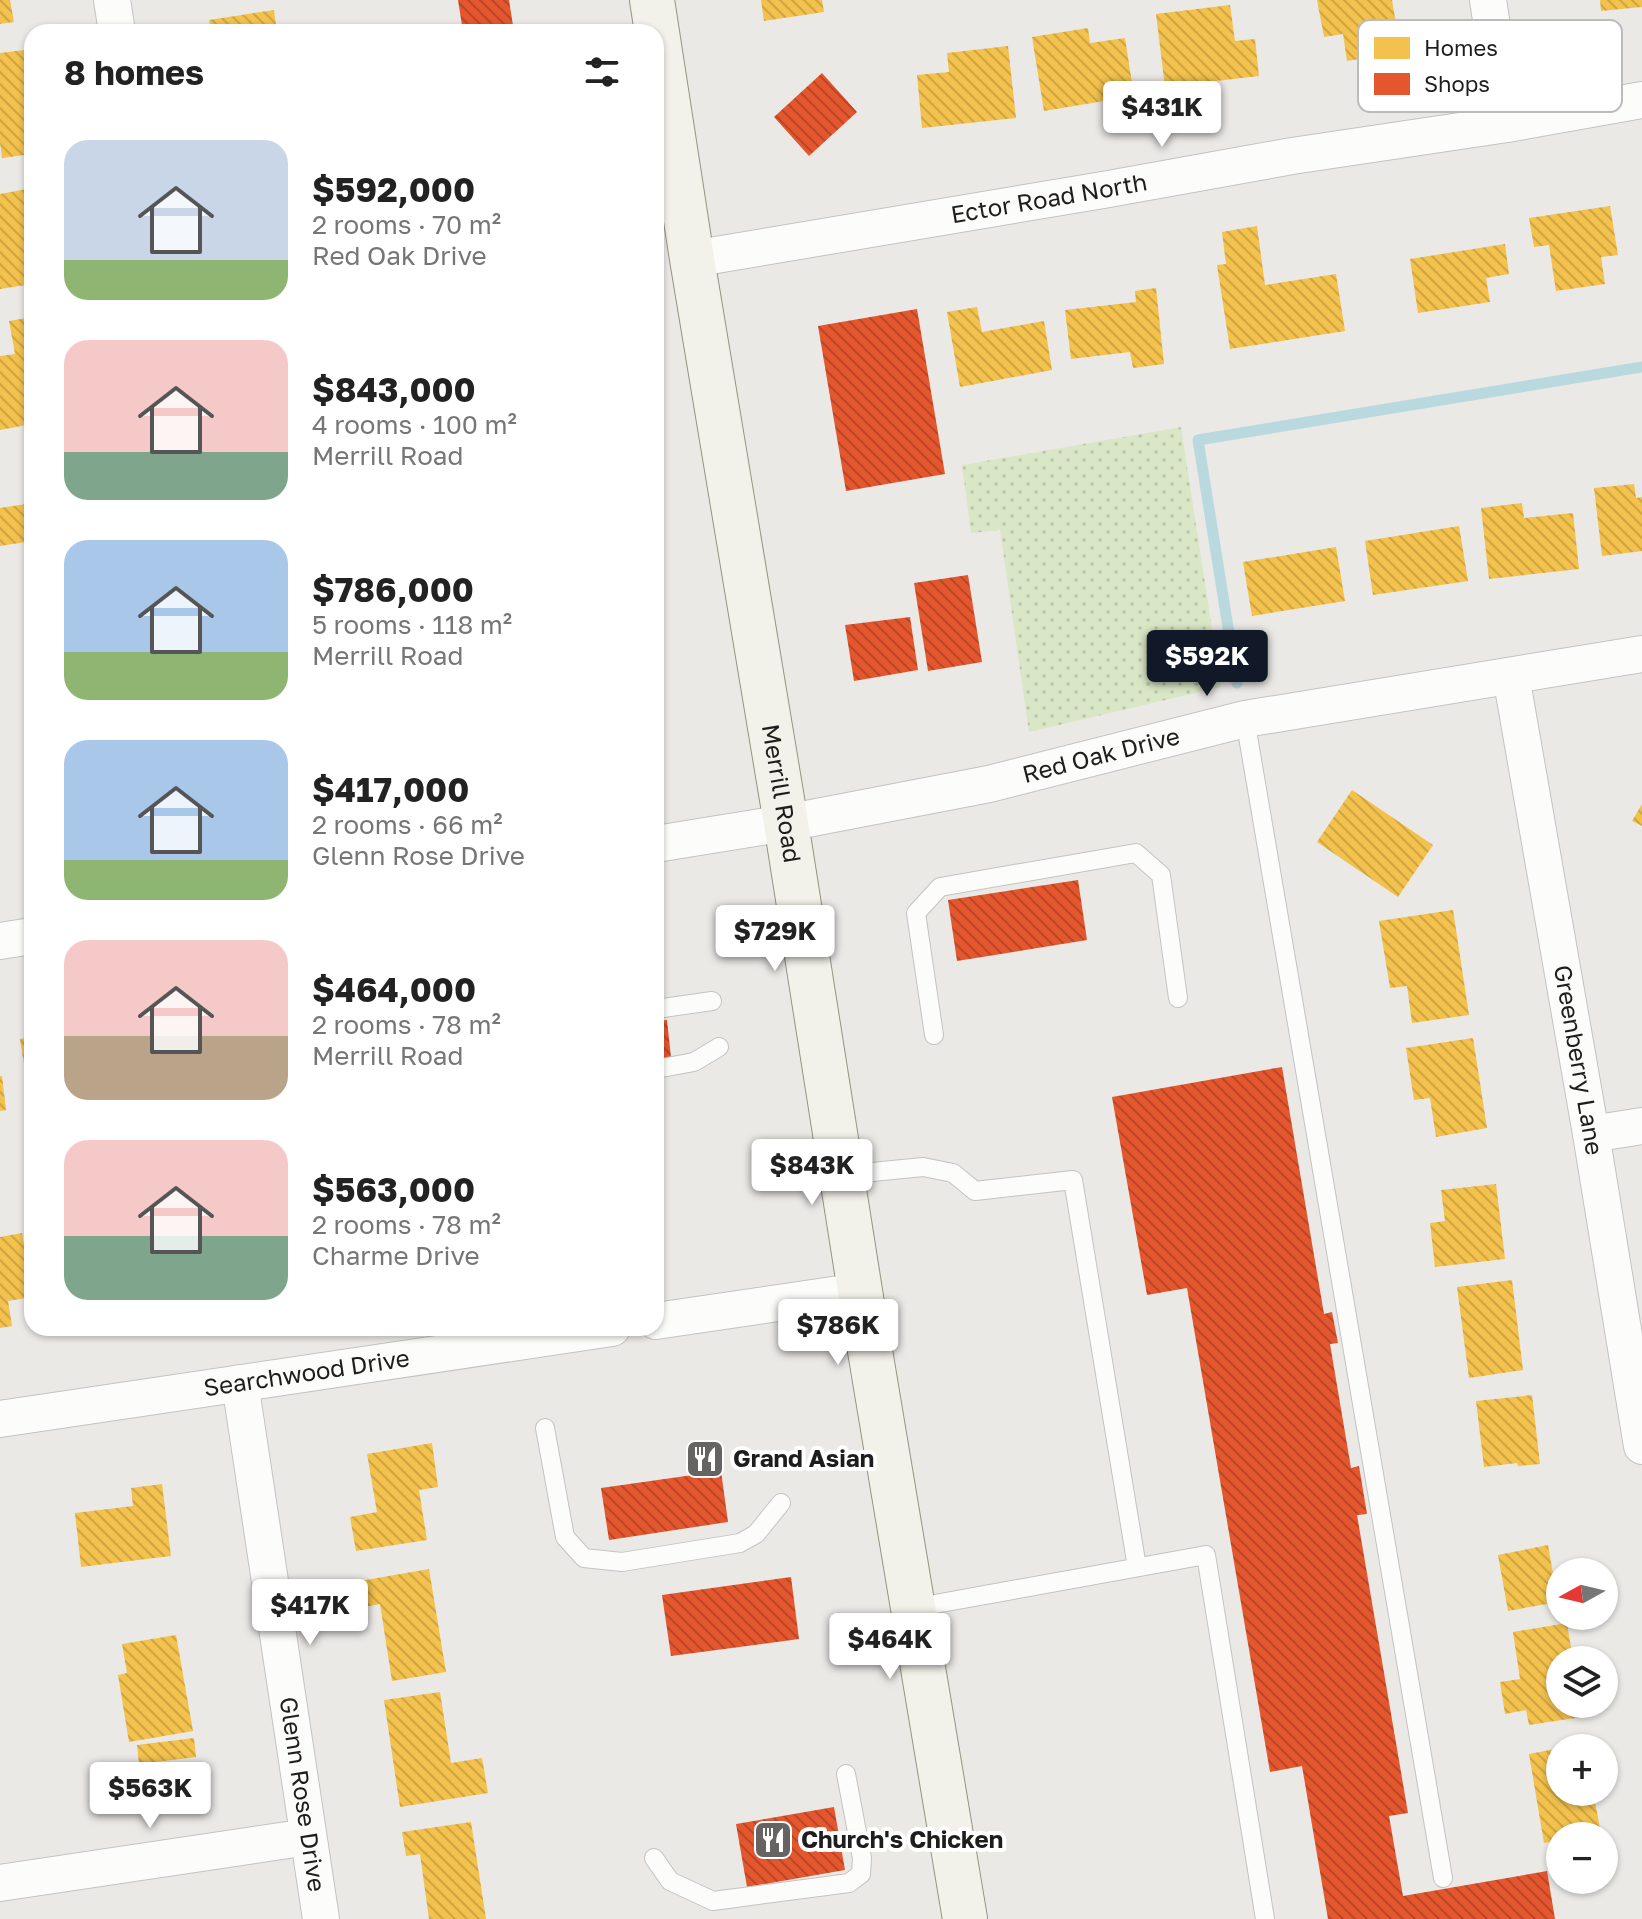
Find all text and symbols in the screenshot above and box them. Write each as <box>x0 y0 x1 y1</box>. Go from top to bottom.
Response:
legend <box>1358 20 1622 112</box>
text: Homes <box>1424 34 1498 61</box>
icon: filters <box>580 50 624 94</box>
text: 8 homes <box>64 52 204 92</box>
text: Shops <box>1424 70 1490 97</box>
pin: $431K <box>1106 81 1218 149</box>
text: $431K <box>1121 91 1203 122</box>
street label: Ector Road North <box>948 166 1149 228</box>
text: $592,000 <box>312 169 475 209</box>
icon: home <box>128 172 224 268</box>
text: 2 rooms · 70 m² <box>312 209 501 240</box>
text: Red Oak Drive <box>312 240 487 271</box>
text: $843,000 <box>312 369 476 409</box>
icon: home <box>128 372 224 468</box>
text: 4 rooms · 100 m² <box>312 409 517 440</box>
text: Merrill Road <box>312 440 464 471</box>
text: $786,000 <box>312 569 474 609</box>
icon: home <box>128 572 224 668</box>
text: 5 rooms · 118 m² <box>312 609 512 640</box>
pin: $592K <box>1151 630 1263 698</box>
text: Merrill Road <box>312 640 464 671</box>
text: $592K <box>1165 640 1249 671</box>
street label: Red Oak Drive <box>1019 720 1182 788</box>
street label: Merrill Road <box>757 722 808 865</box>
text: $417,000 <box>312 769 469 809</box>
icon: home <box>128 772 224 868</box>
text: 2 rooms · 66 m² <box>312 809 503 840</box>
text: Glenn Rose Drive <box>312 840 525 871</box>
pin: $729K <box>719 905 831 973</box>
text: $729K <box>734 915 816 946</box>
street label: Greenberry Lane <box>1549 963 1610 1157</box>
text: $464,000 <box>312 969 476 1009</box>
icon: home <box>128 972 224 1068</box>
text: 2 rooms · 78 m² <box>312 1009 501 1040</box>
text: Merrill Road <box>312 1040 464 1071</box>
pin: $843K <box>756 1139 868 1207</box>
text: $843K <box>769 1149 855 1180</box>
text: $563,000 <box>312 1169 475 1209</box>
icon: home <box>128 1172 224 1268</box>
text: 2 rooms · 78 m² <box>312 1209 501 1240</box>
text: Charme Drive <box>312 1240 480 1271</box>
pin: $786K <box>782 1299 894 1367</box>
text: $786K <box>796 1309 880 1340</box>
street label: Searchwood Drive <box>201 1342 411 1402</box>
restaurant icon: Grand Asian <box>684 1438 726 1480</box>
place label: Grand Asian <box>733 1443 874 1472</box>
north arrow <box>1546 1558 1618 1630</box>
map controls <box>1546 1558 1618 1894</box>
pin: $417K <box>254 1579 366 1647</box>
text: $417K <box>270 1589 350 1620</box>
pin: $464K <box>834 1613 946 1681</box>
text: $464K <box>847 1623 933 1654</box>
button: layers <box>1546 1646 1618 1718</box>
street label: Glenn Rose Drive <box>275 1695 333 1893</box>
button: + <box>1546 1734 1618 1806</box>
pin: $563K <box>94 1762 206 1830</box>
text: $563K <box>108 1772 192 1803</box>
restaurant icon: Church's Chicken <box>752 1819 794 1861</box>
button: − <box>1546 1822 1618 1894</box>
place label: Church's Chicken <box>801 1824 1003 1853</box>

